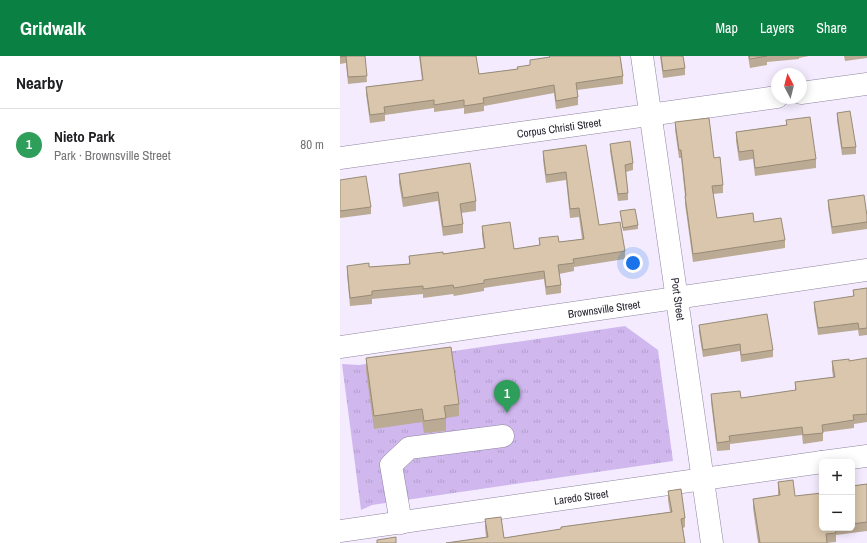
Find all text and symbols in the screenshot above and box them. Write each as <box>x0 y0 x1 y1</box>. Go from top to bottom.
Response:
text: Gridwalk <box>20 15 86 41</box>
text: Map <box>716 19 738 37</box>
text: Layers <box>760 19 794 37</box>
text: Share <box>816 19 847 37</box>
north arrow <box>771 68 807 104</box>
text: Nearby <box>16 71 63 94</box>
street label: Corpus Christi Street <box>516 115 602 141</box>
text: Nieto Park <box>54 126 115 147</box>
text: 1 <box>26 136 32 153</box>
text: 80 m <box>300 136 324 153</box>
text: Park · Brownsville Street <box>54 147 171 164</box>
your location <box>623 253 643 273</box>
street label: Port Street <box>668 277 688 322</box>
street label: Brownsville Street <box>567 297 641 321</box>
pin: 1 <box>494 380 520 413</box>
map controls <box>819 459 855 531</box>
button: + <box>819 459 855 495</box>
street label: Laredo Street <box>553 486 610 508</box>
button: − <box>819 495 855 531</box>

